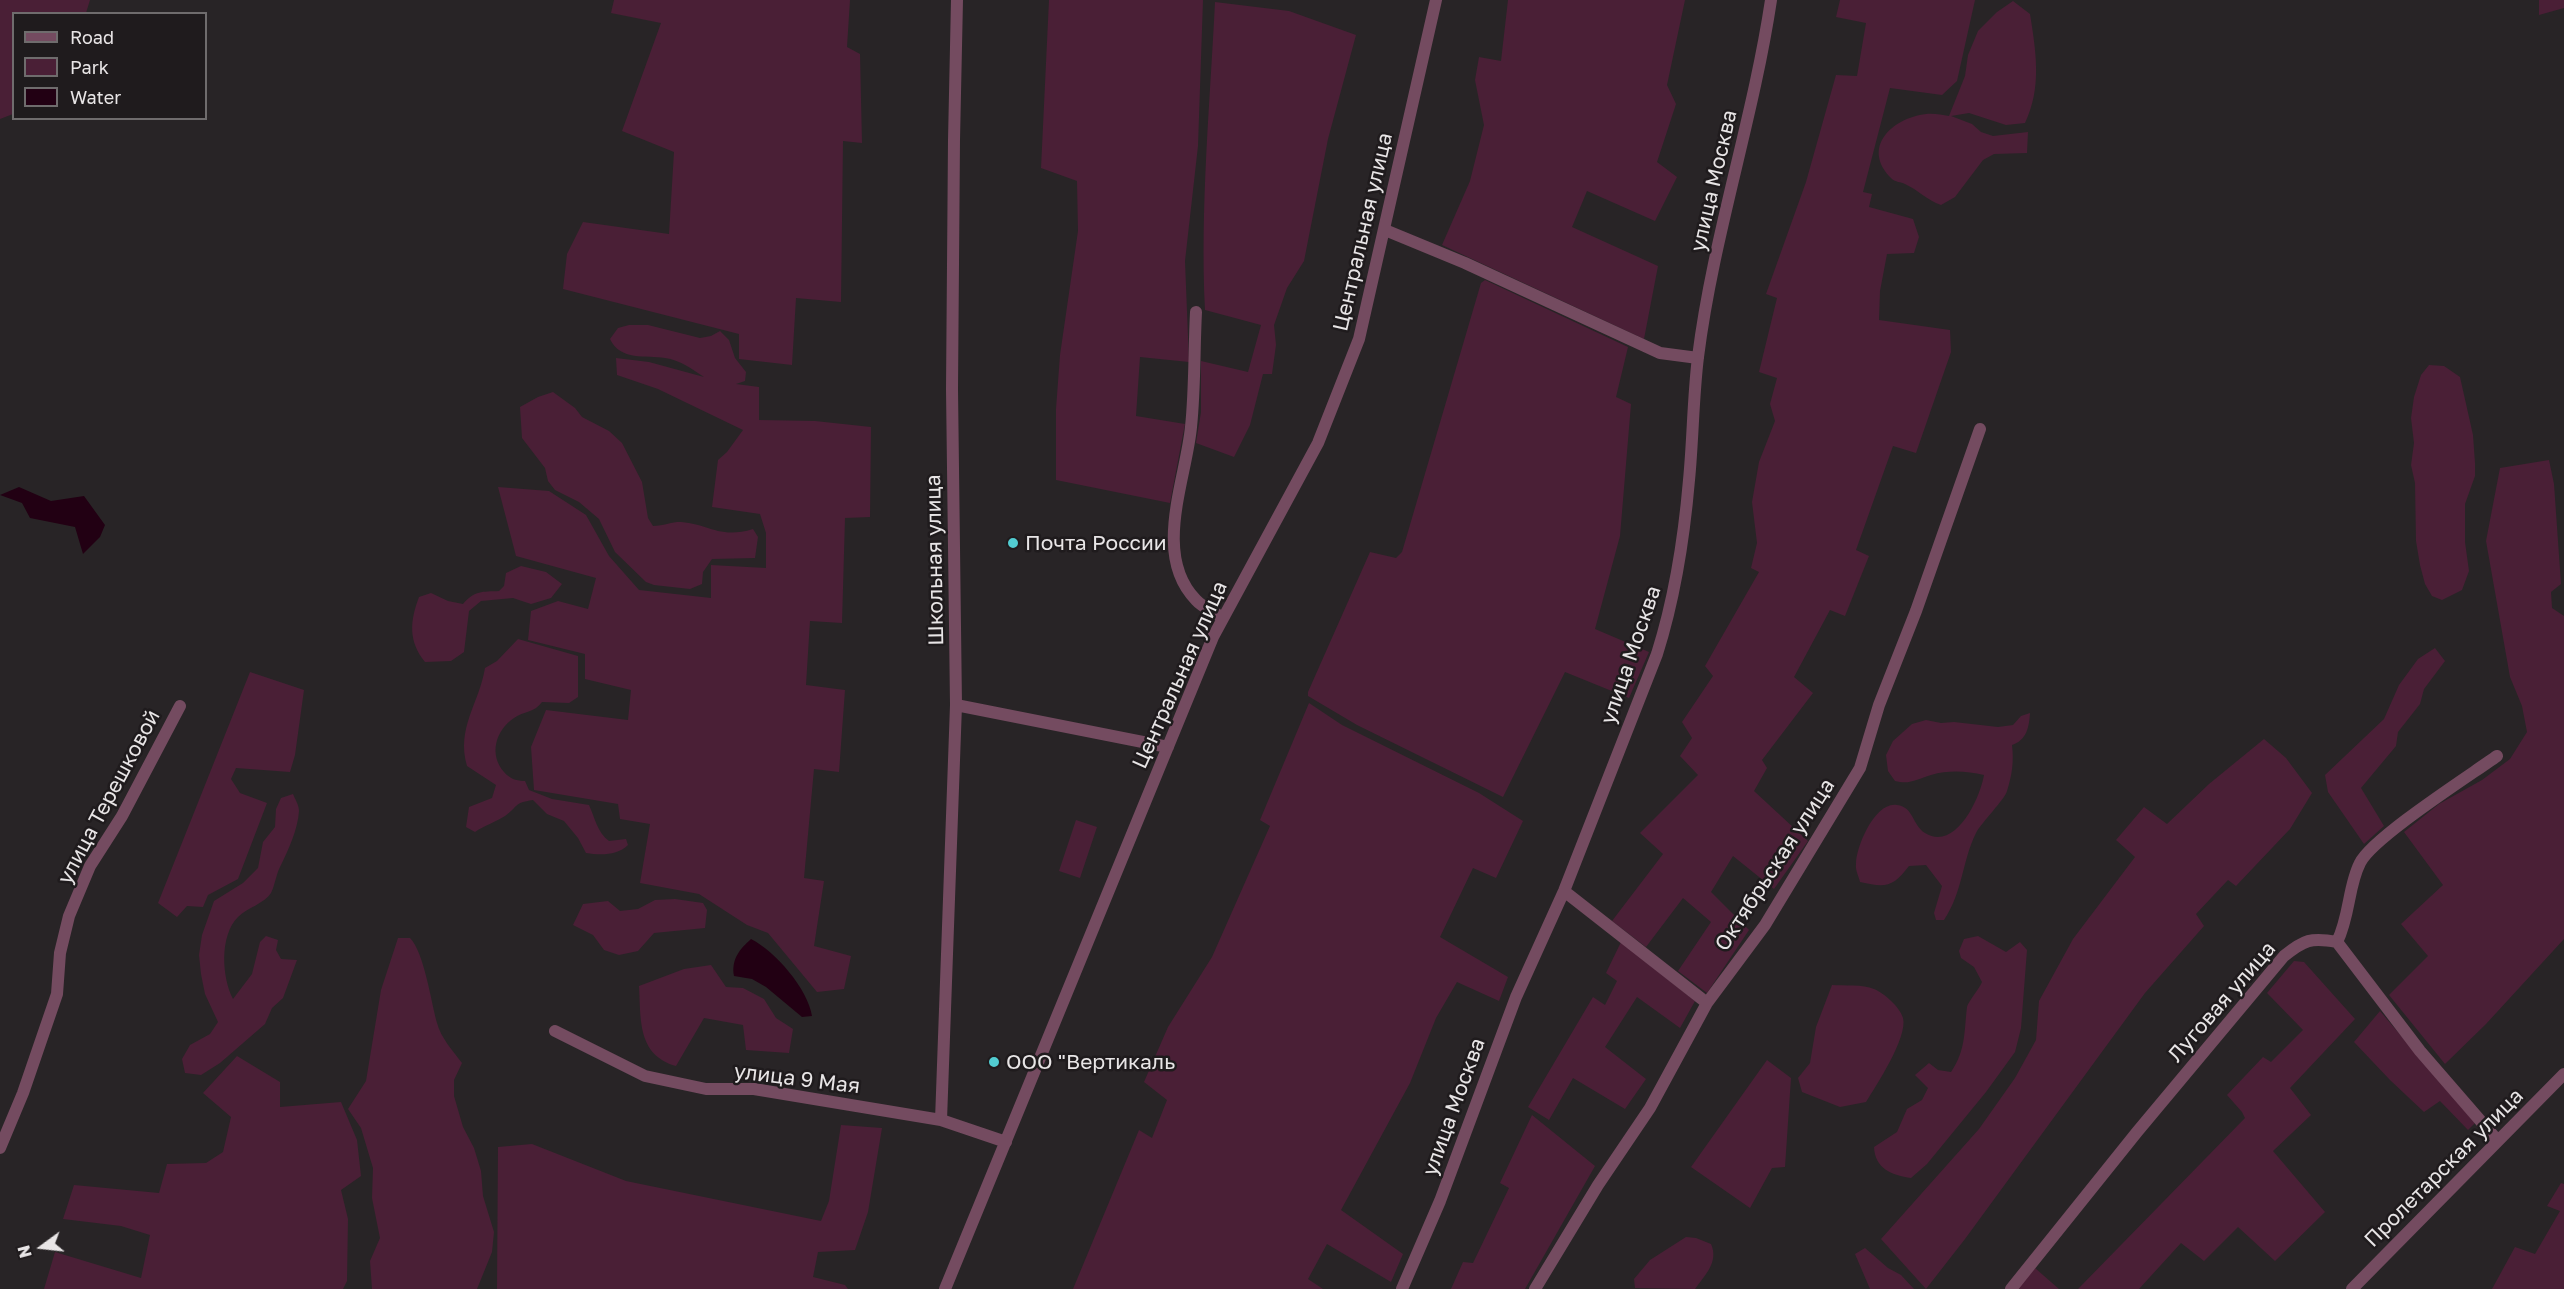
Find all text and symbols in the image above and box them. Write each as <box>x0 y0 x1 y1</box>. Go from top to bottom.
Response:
legend <box>12 12 207 120</box>
text: Road <box>70 26 114 48</box>
text: Park <box>70 56 109 78</box>
text: Water <box>70 86 121 108</box>
street label: улица Москва <box>1685 108 1743 254</box>
street label: Центральная улица <box>1328 130 1398 334</box>
street label: Школьная улица <box>921 474 949 646</box>
place label: Почта России <box>1025 530 1167 556</box>
marker: Почта России <box>1006 536 1020 550</box>
street label: Центральная улица <box>1127 577 1233 773</box>
street label: улица Москва <box>1596 582 1666 728</box>
street label: улица Терешковой <box>52 706 166 888</box>
street label: Октябрьская улица <box>1710 774 1840 956</box>
street label: Луговая улица <box>2163 937 2281 1067</box>
street label: улица Москва <box>1417 1035 1491 1179</box>
place label: ООО "Вертикаль <box>1006 1049 1175 1075</box>
marker: ООО "Вертикаль <box>987 1055 1001 1069</box>
street label: улица 9 Мая <box>733 1059 861 1099</box>
street label: Пролетарская улица <box>2359 1083 2529 1253</box>
north arrow <box>12 1217 72 1277</box>
text: N <box>13 1243 36 1260</box>

